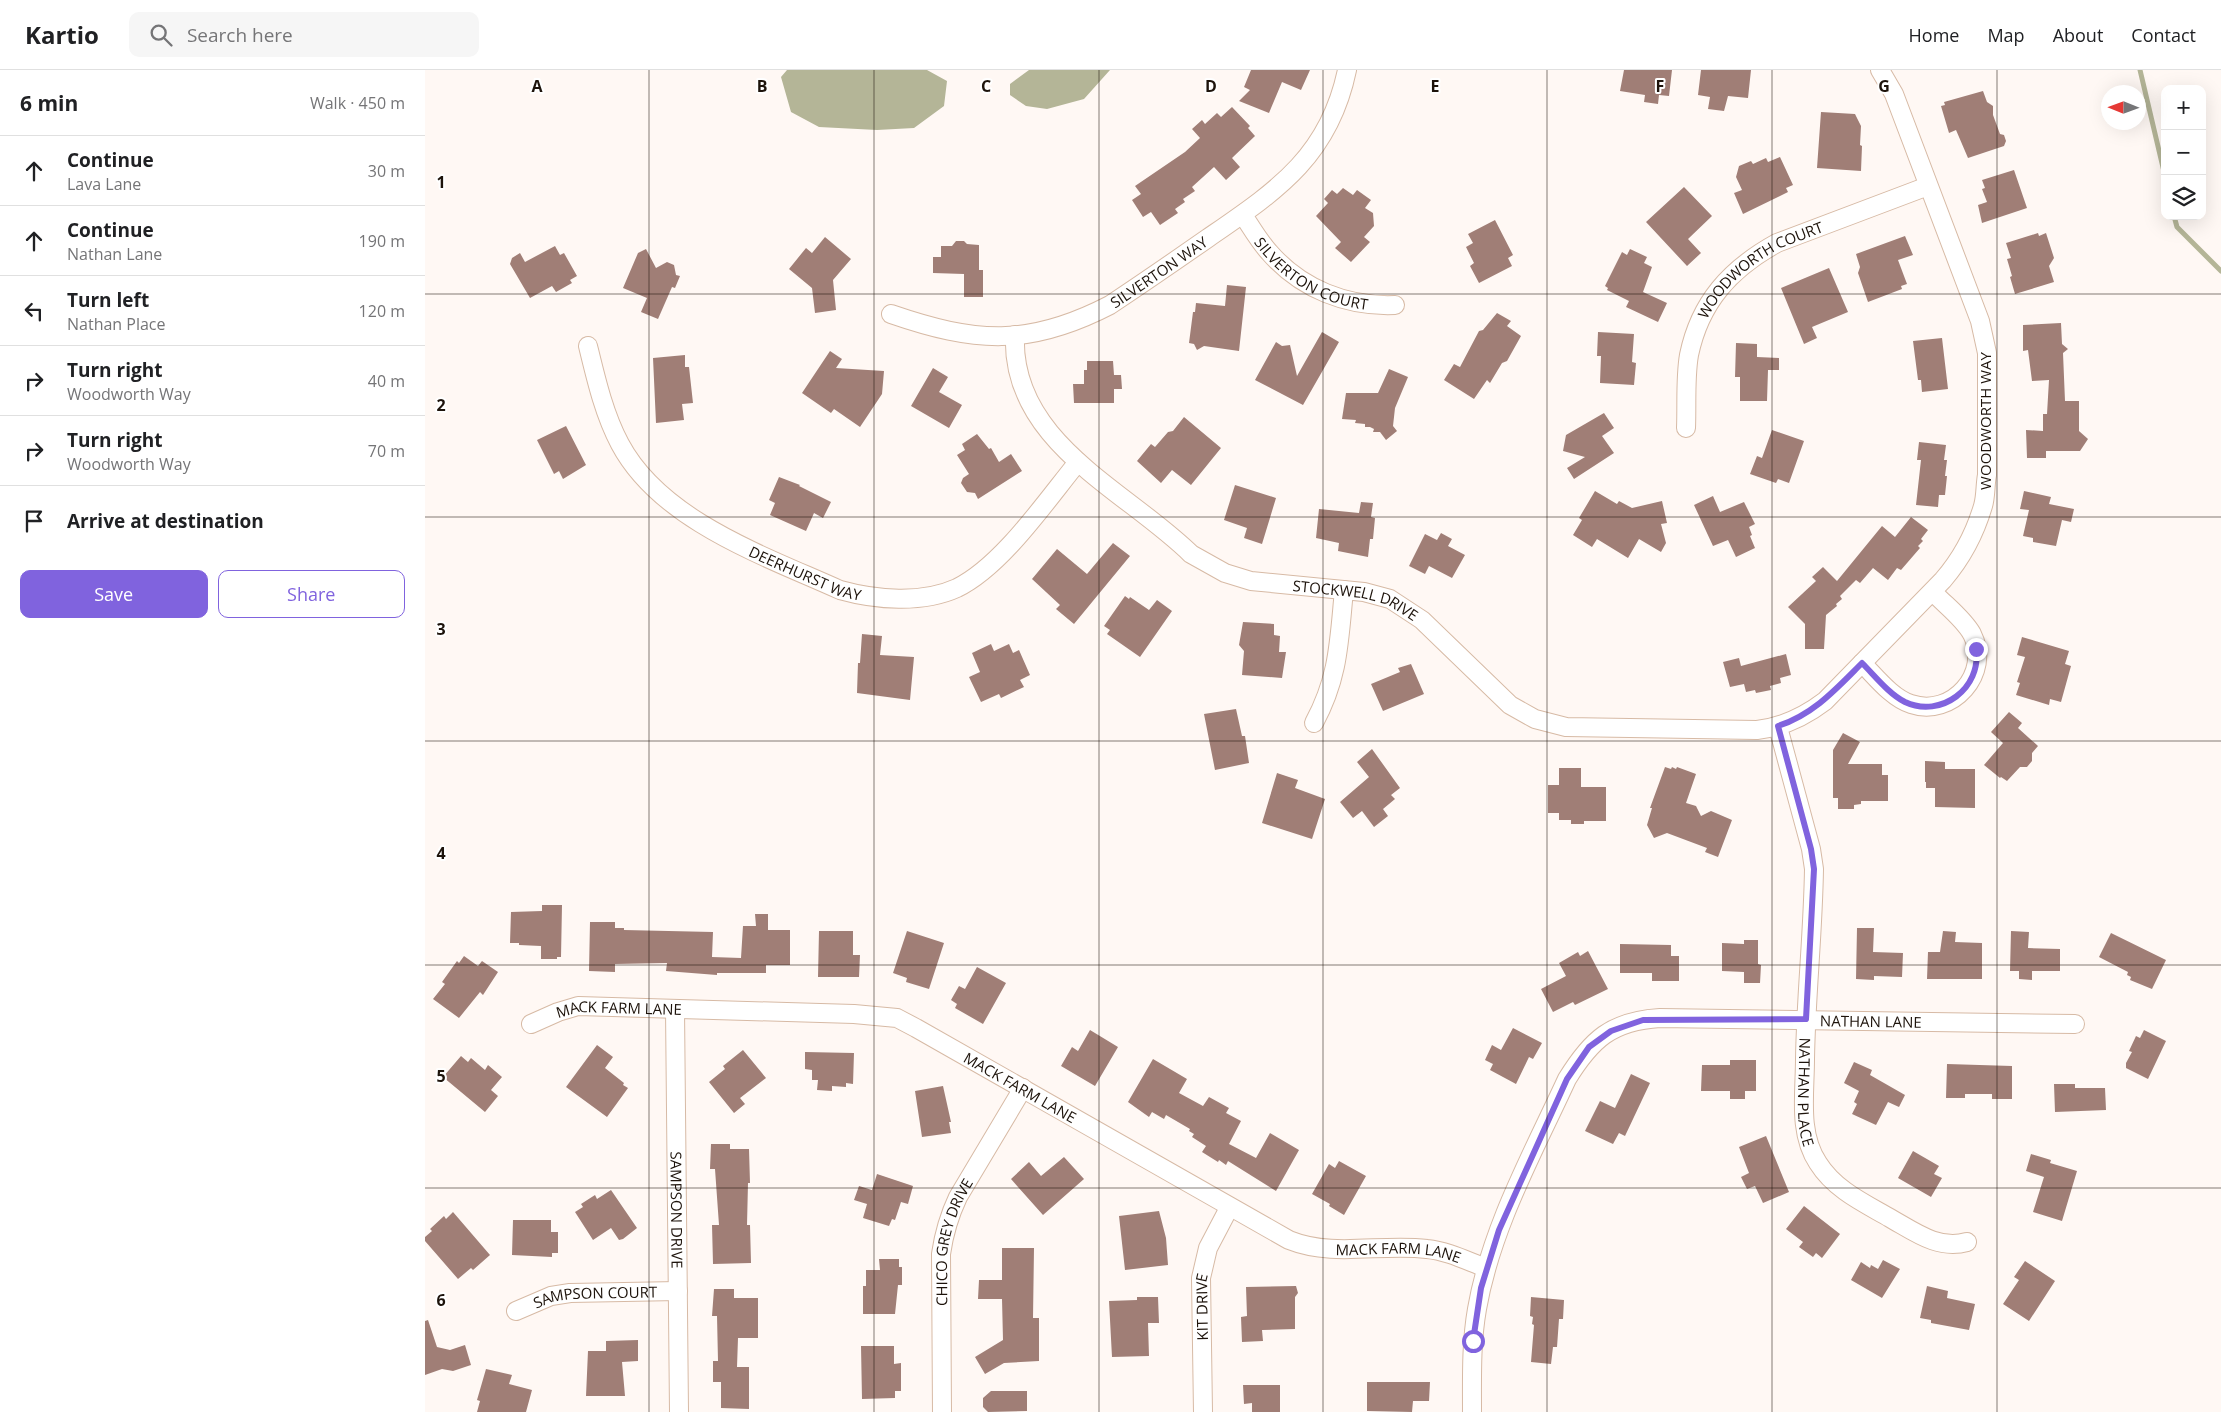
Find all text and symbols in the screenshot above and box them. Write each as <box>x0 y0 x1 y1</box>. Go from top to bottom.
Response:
search box <box>129 12 479 57</box>
text: Kartio <box>25 18 99 51</box>
icon: search <box>147 21 175 49</box>
text: Search here <box>187 22 293 48</box>
text: Home <box>1909 23 1959 47</box>
text: Map <box>1987 23 2025 47</box>
text: About <box>2053 23 2103 47</box>
text: Contact <box>2131 23 2196 47</box>
text: A <box>531 75 543 97</box>
text: B <box>757 75 767 97</box>
text: C <box>981 75 991 97</box>
text: D <box>1205 75 1217 97</box>
text: E <box>1431 75 1440 97</box>
text: F <box>1656 75 1664 97</box>
text: G <box>1878 75 1890 97</box>
north arrow <box>2101 85 2146 130</box>
map controls <box>2161 85 2206 220</box>
button: + <box>2161 85 2206 130</box>
text: 6 min <box>20 89 78 117</box>
text: Walk · 450 m <box>310 92 405 114</box>
button: − <box>2161 130 2206 175</box>
text: Continue <box>67 147 154 173</box>
icon: ahead <box>20 157 48 185</box>
text: 30 m <box>368 160 405 182</box>
text: 1 <box>436 171 446 193</box>
text: Lava Lane <box>67 173 141 195</box>
button: layers <box>2161 175 2206 220</box>
street label: WOODWORTH COURT <box>1693 216 1826 322</box>
text: Continue <box>67 217 154 243</box>
icon: ahead <box>20 227 48 255</box>
text: 190 m <box>359 230 405 252</box>
street label: SILVERTON WAY <box>1106 231 1212 312</box>
street label: SILVERTON COURT <box>1250 233 1370 314</box>
text: Nathan Lane <box>67 243 162 265</box>
text: Turn left <box>67 287 149 313</box>
icon: left <box>20 297 48 325</box>
text: 120 m <box>359 300 405 322</box>
text: Nathan Place <box>67 313 166 335</box>
street label: WOODWORTH WAY <box>1975 352 1995 490</box>
text: Turn right <box>67 357 162 383</box>
icon: right <box>20 367 48 395</box>
text: 40 m <box>368 370 405 392</box>
text: Woodworth Way <box>67 383 191 405</box>
text: 2 <box>436 394 446 416</box>
text: Turn right <box>67 427 162 453</box>
icon: right <box>20 437 48 465</box>
text: 70 m <box>368 440 405 462</box>
text: Woodworth Way <box>67 453 191 475</box>
icon: arrive <box>20 507 48 535</box>
text: Arrive at destination <box>67 508 264 534</box>
street label: DEERHURST WAY <box>746 541 864 605</box>
button: Save <box>20 570 208 618</box>
button: Share <box>218 570 405 618</box>
street label: STOCKWELL DRIVE <box>1292 575 1422 625</box>
text: 3 <box>436 618 446 640</box>
route end <box>1965 638 1988 661</box>
text: 4 <box>436 842 446 864</box>
street label: MACK FARM LANE <box>553 996 682 1022</box>
street label: NATHAN LANE <box>1820 1010 1922 1032</box>
street label: NATHAN PLACE <box>1794 1037 1819 1149</box>
street label: MACK FARM LANE <box>960 1047 1080 1127</box>
text: 5 <box>436 1065 446 1087</box>
street label: SAMPSON DRIVE <box>666 1151 688 1269</box>
street label: CHICO GREY DRIVE <box>931 1174 977 1306</box>
street label: MACK FARM LANE <box>1335 1237 1464 1267</box>
street label: KIT DRIVE <box>1190 1271 1212 1341</box>
street label: SAMPSON COURT <box>530 1281 658 1313</box>
text: 6 <box>436 1289 446 1311</box>
route start <box>1462 1330 1485 1353</box>

